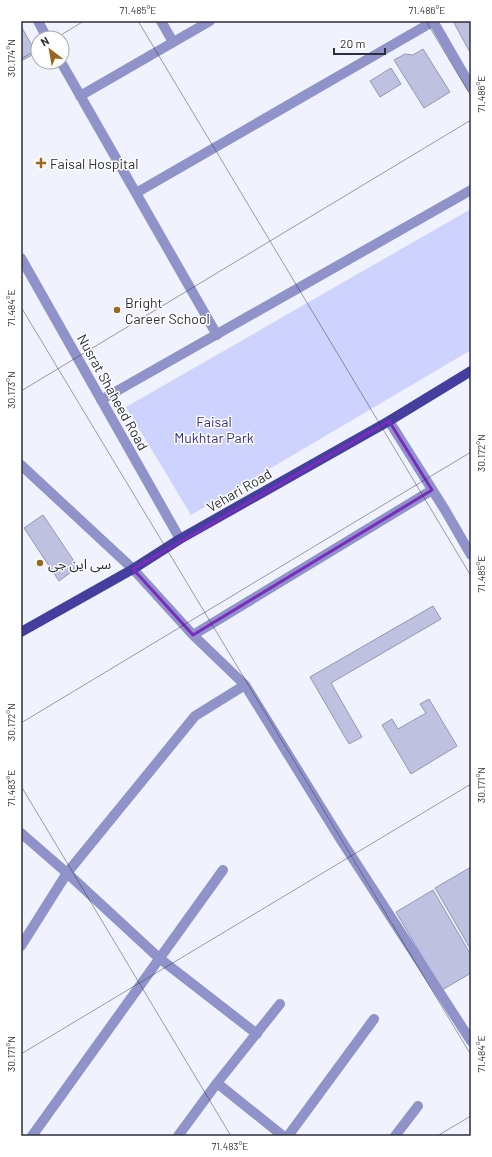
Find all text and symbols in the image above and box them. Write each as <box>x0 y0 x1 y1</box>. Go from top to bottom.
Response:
text: 71.485°E <box>120 4 156 16</box>
text: 71.486°E <box>409 4 445 16</box>
north arrow <box>30 30 70 70</box>
scale bar <box>334 30 385 56</box>
text: N <box>38 34 51 48</box>
text: 20 m <box>340 36 366 50</box>
text: 30.174°N <box>5 39 17 77</box>
text: 71.486°E <box>475 76 487 112</box>
place label: Faisal Hospital <box>50 155 138 172</box>
marker: Faisal Hospital <box>35 157 47 169</box>
text: 71.484°E <box>5 289 17 327</box>
place label: Bright Career School <box>125 294 210 327</box>
marker: Bright Career School <box>112 305 122 315</box>
street label: Nusrat Shaheed Road <box>74 331 152 453</box>
text: 30.173°N <box>5 371 17 409</box>
park label: Faisal Mukhtar Park <box>174 413 254 446</box>
text: 30.172°N <box>475 434 487 472</box>
street label: Vehari Road <box>204 465 274 515</box>
place label: سی این جی <box>48 555 111 573</box>
text: 71.485°E <box>475 556 487 592</box>
marker: سی این جی <box>35 558 45 568</box>
text: 30.172°N <box>5 703 17 741</box>
text: 30.171°N <box>475 767 487 803</box>
text: 71.483°E <box>5 770 17 806</box>
text: 71.484°E <box>475 1035 487 1073</box>
text: 30.171°N <box>5 1036 17 1072</box>
text: 71.483°E <box>212 1140 248 1152</box>

